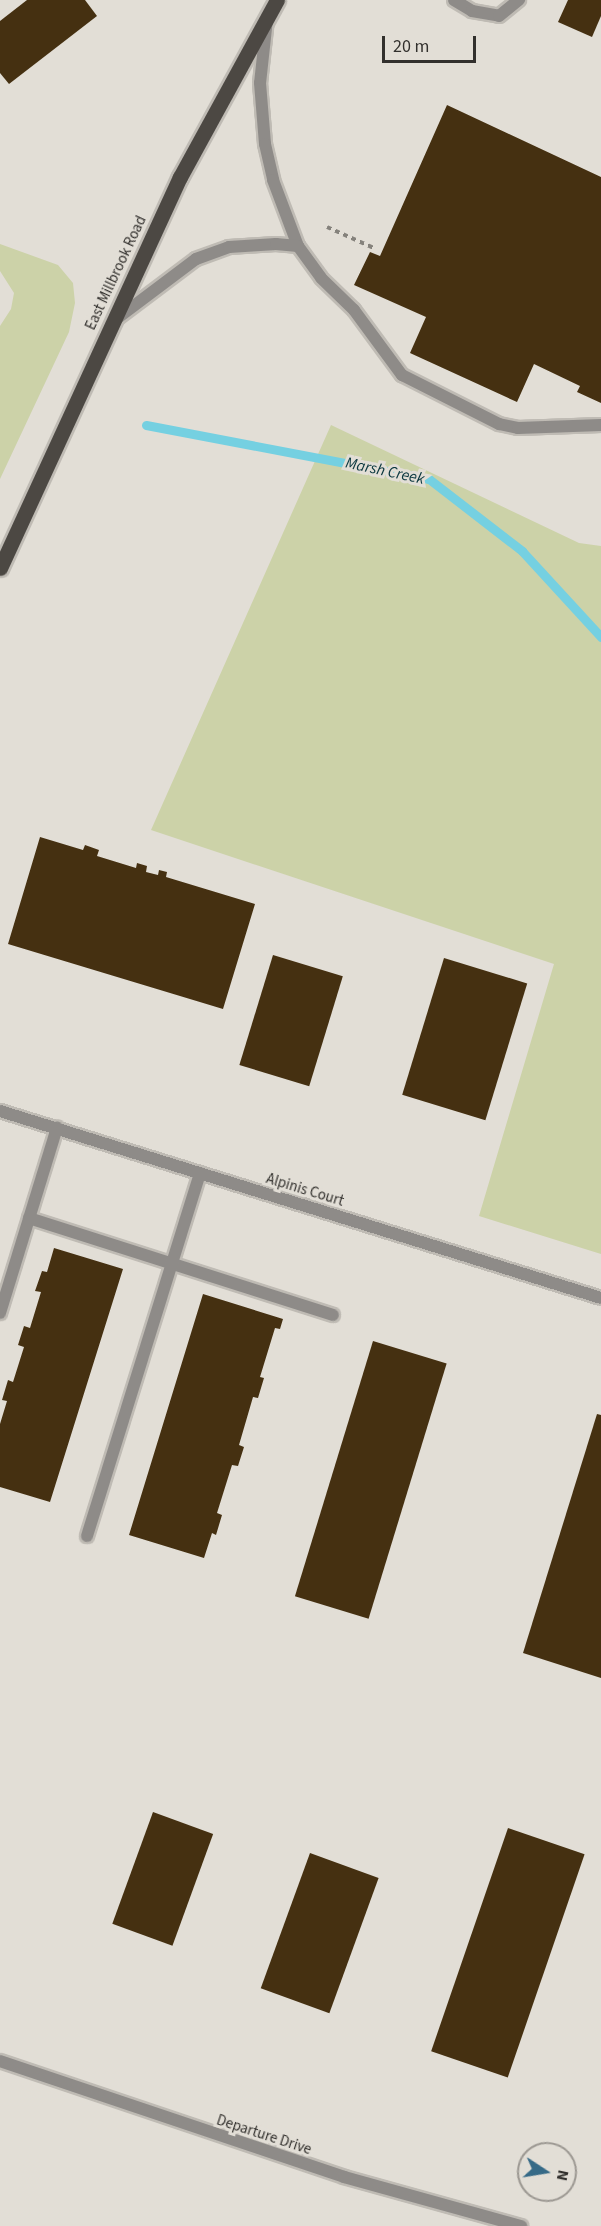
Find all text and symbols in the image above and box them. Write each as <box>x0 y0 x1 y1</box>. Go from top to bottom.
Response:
scale bar <box>385 24 480 62</box>
text: 20 m <box>393 34 429 59</box>
street label: East Millbrook Road <box>82 213 150 333</box>
water label: Marsh Creek <box>344 453 426 489</box>
street label: Alpinis Court <box>264 1170 346 1210</box>
street label: Departure Drive <box>214 2111 314 2159</box>
north arrow <box>517 2142 577 2202</box>
text: N <box>551 2168 575 2183</box>

